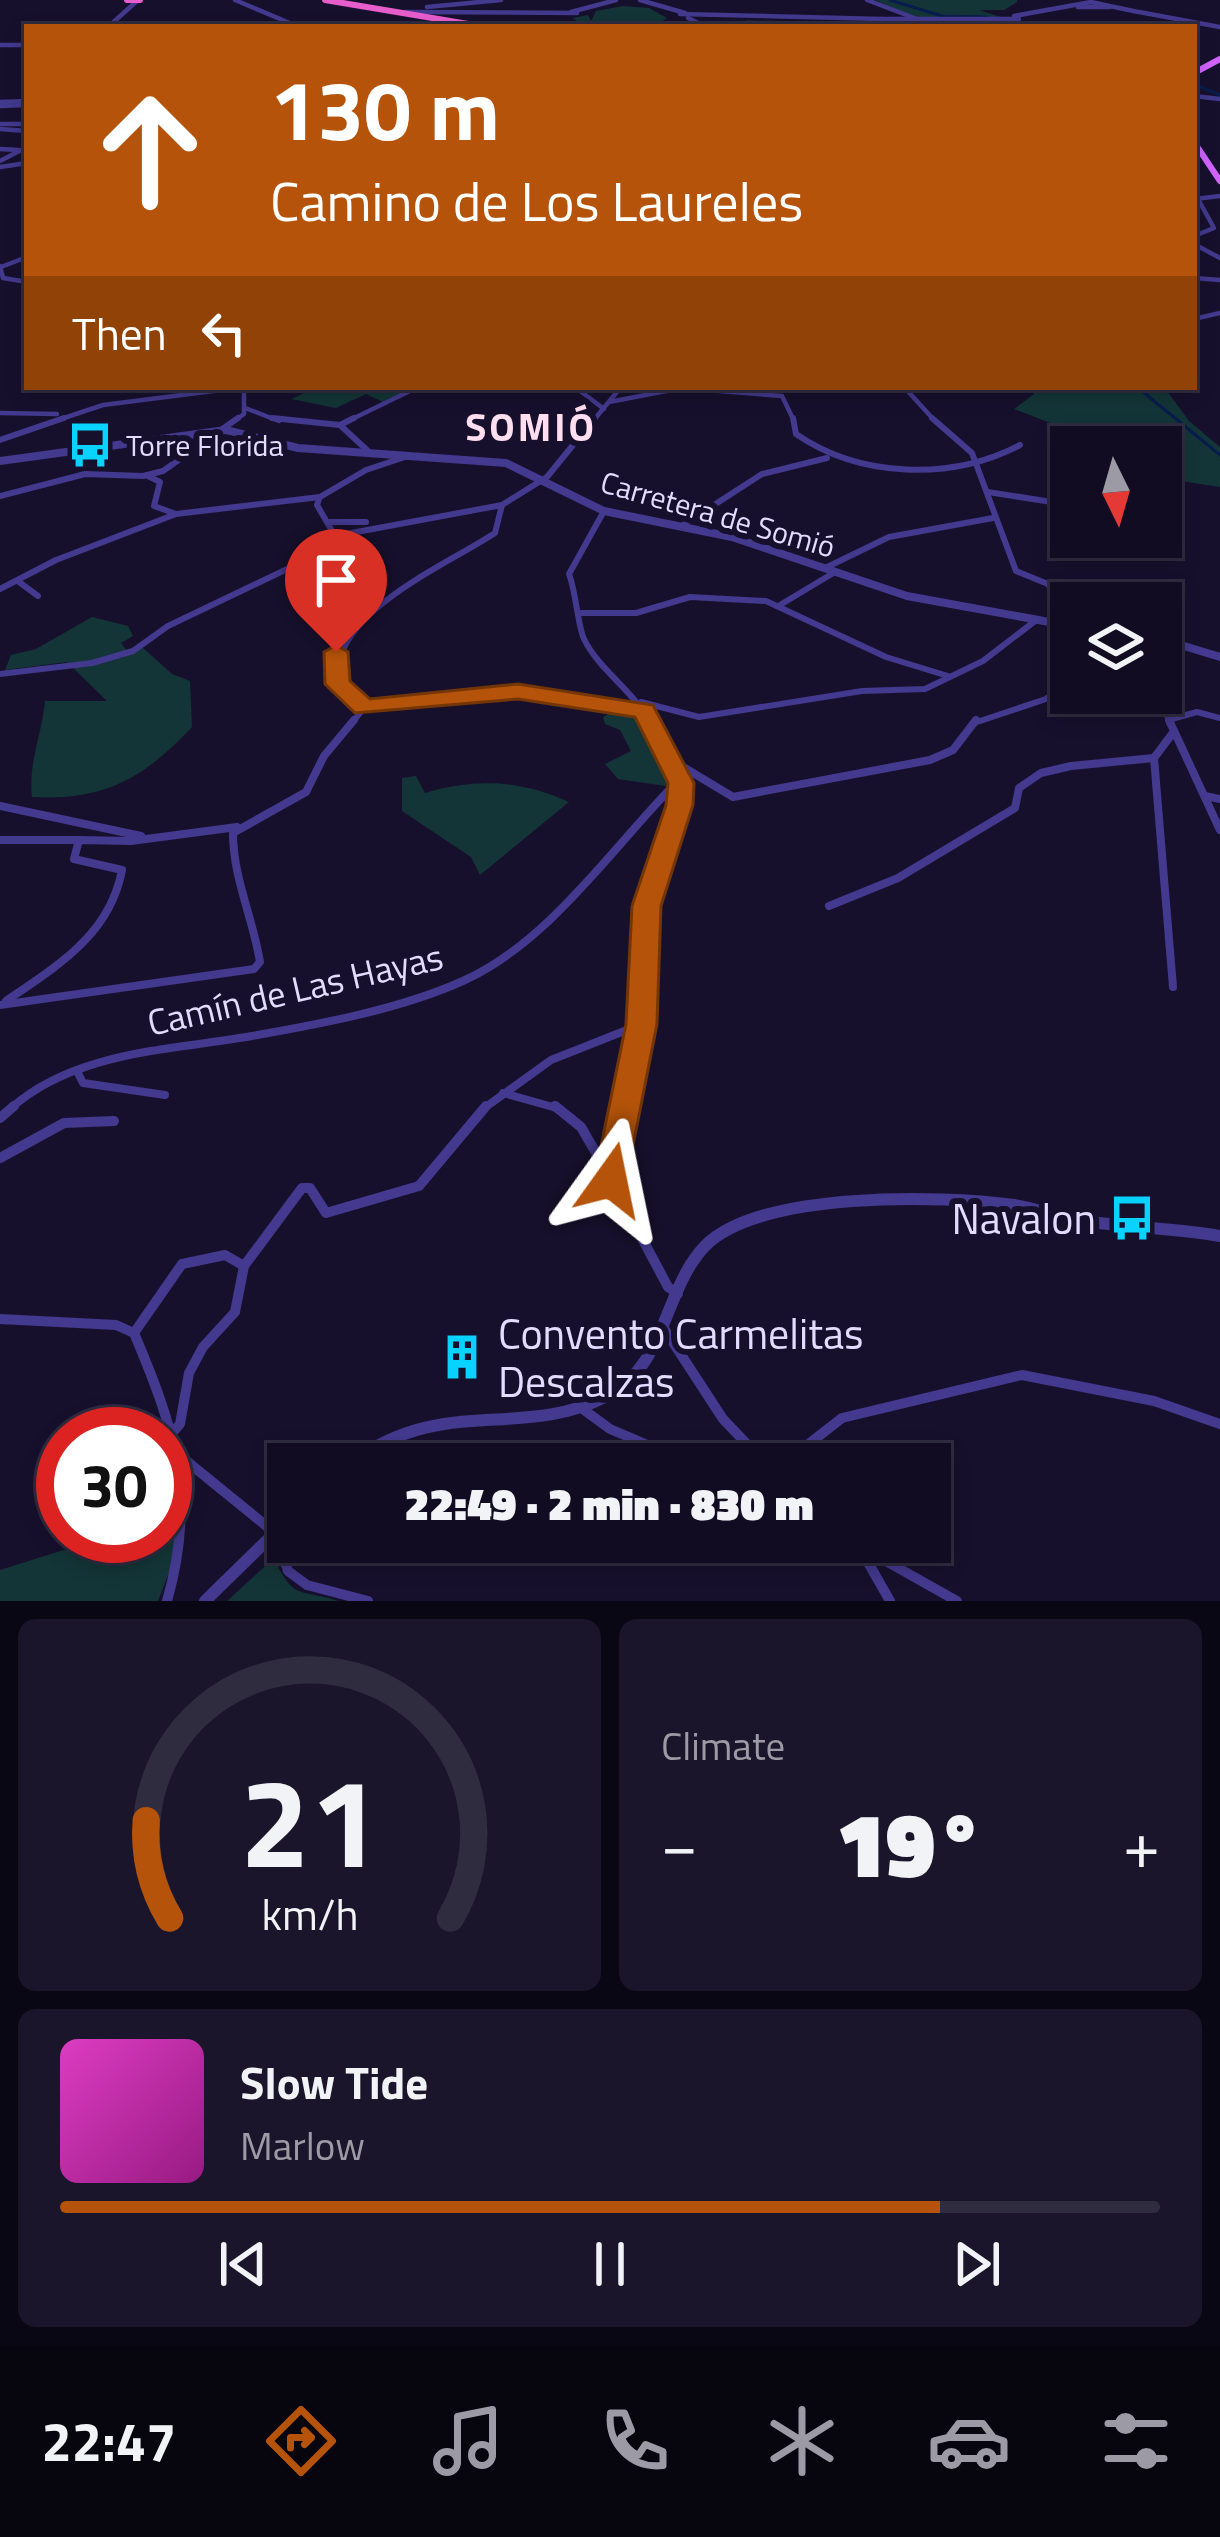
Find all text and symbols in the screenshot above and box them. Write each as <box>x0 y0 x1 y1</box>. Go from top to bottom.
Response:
text: 130 m <box>270 45 500 173</box>
icon: ahead <box>72 72 228 228</box>
text: Camino de Los Laureles <box>270 160 803 242</box>
text: Then <box>72 299 167 367</box>
icon: left <box>191 300 257 366</box>
district label: SOMIÓ <box>465 397 597 456</box>
bus stop icon: Torre Florida <box>65 420 115 470</box>
place label: Torre Florida <box>126 422 284 468</box>
north arrow <box>1050 426 1182 558</box>
map controls <box>1050 426 1182 714</box>
street label: Carretera de Somió <box>595 459 841 569</box>
pin <box>285 529 387 652</box>
icon: arrive <box>303 547 369 613</box>
button: layers <box>1050 582 1182 714</box>
street label: Camín de Las Hayas <box>142 928 448 1050</box>
position arrow <box>548 1117 674 1243</box>
place label: Navalon <box>951 1186 1096 1250</box>
bus stop icon: Navalon <box>1107 1193 1157 1243</box>
place label: Convento Carmelitas Descalzas <box>498 1301 864 1413</box>
building icon: Convento Carmelitas Descalzas <box>437 1332 487 1382</box>
speed limit sign: 30 <box>36 1407 192 1563</box>
text: 22:49 · 2 min · 830 m <box>405 1469 813 1537</box>
text: Climate <box>661 1716 785 1775</box>
text: 21 <box>240 1726 379 1915</box>
text: 19° <box>836 1775 985 1912</box>
text: − <box>661 1793 698 1894</box>
text: + <box>1123 1793 1160 1894</box>
text: km/h <box>261 1881 358 1947</box>
text: Slow Tide <box>240 2048 428 2116</box>
text: Marlow <box>240 2116 365 2175</box>
icon: previous <box>210 2231 276 2297</box>
icon: pause <box>577 2231 643 2297</box>
icon: next <box>944 2231 1010 2297</box>
icon: directions <box>259 2399 343 2483</box>
icon: music <box>426 2399 510 2483</box>
icon: phone <box>593 2399 677 2483</box>
icon: climate <box>760 2399 844 2483</box>
icon: car <box>927 2399 1011 2483</box>
icon: filters <box>1094 2399 1178 2483</box>
text: 22:47 <box>42 2400 176 2482</box>

